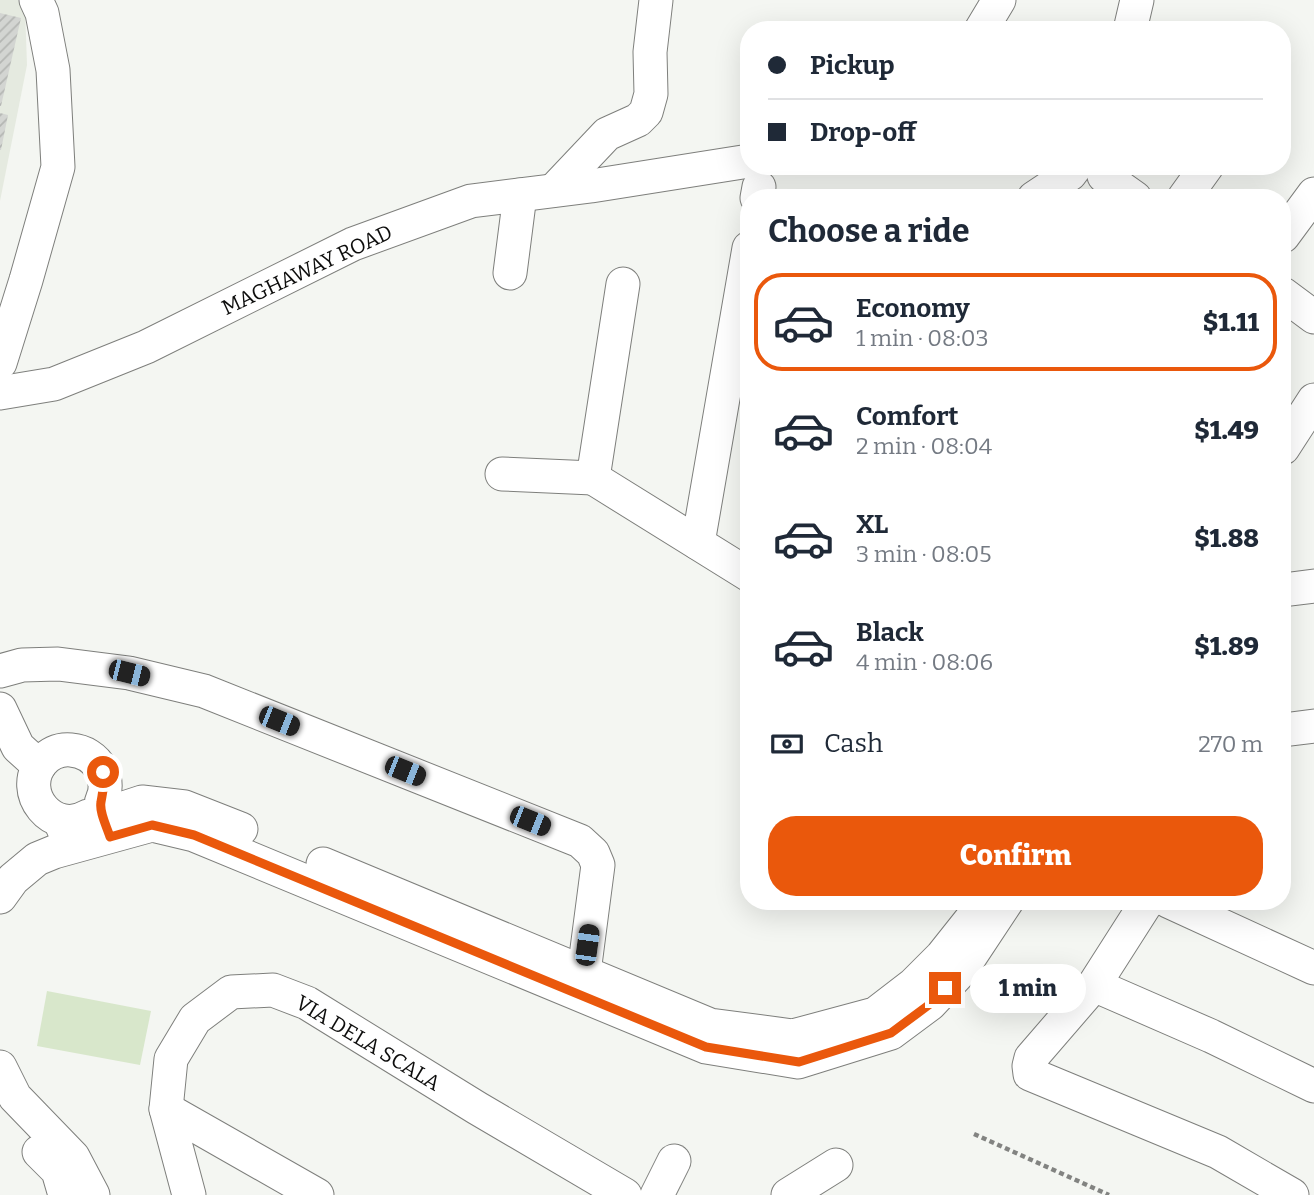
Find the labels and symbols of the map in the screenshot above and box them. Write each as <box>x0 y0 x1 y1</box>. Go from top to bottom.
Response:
street label: MAGHAWAY ROAD <box>218 219 396 321</box>
car <box>107 658 152 688</box>
car <box>256 703 303 739</box>
car <box>382 753 429 789</box>
route start <box>87 756 119 788</box>
car <box>507 803 554 839</box>
car <box>574 923 601 967</box>
callout: 1 min <box>970 964 1085 1012</box>
route end <box>929 972 961 1004</box>
street label: VIA DELA SCALA <box>291 990 445 1096</box>

